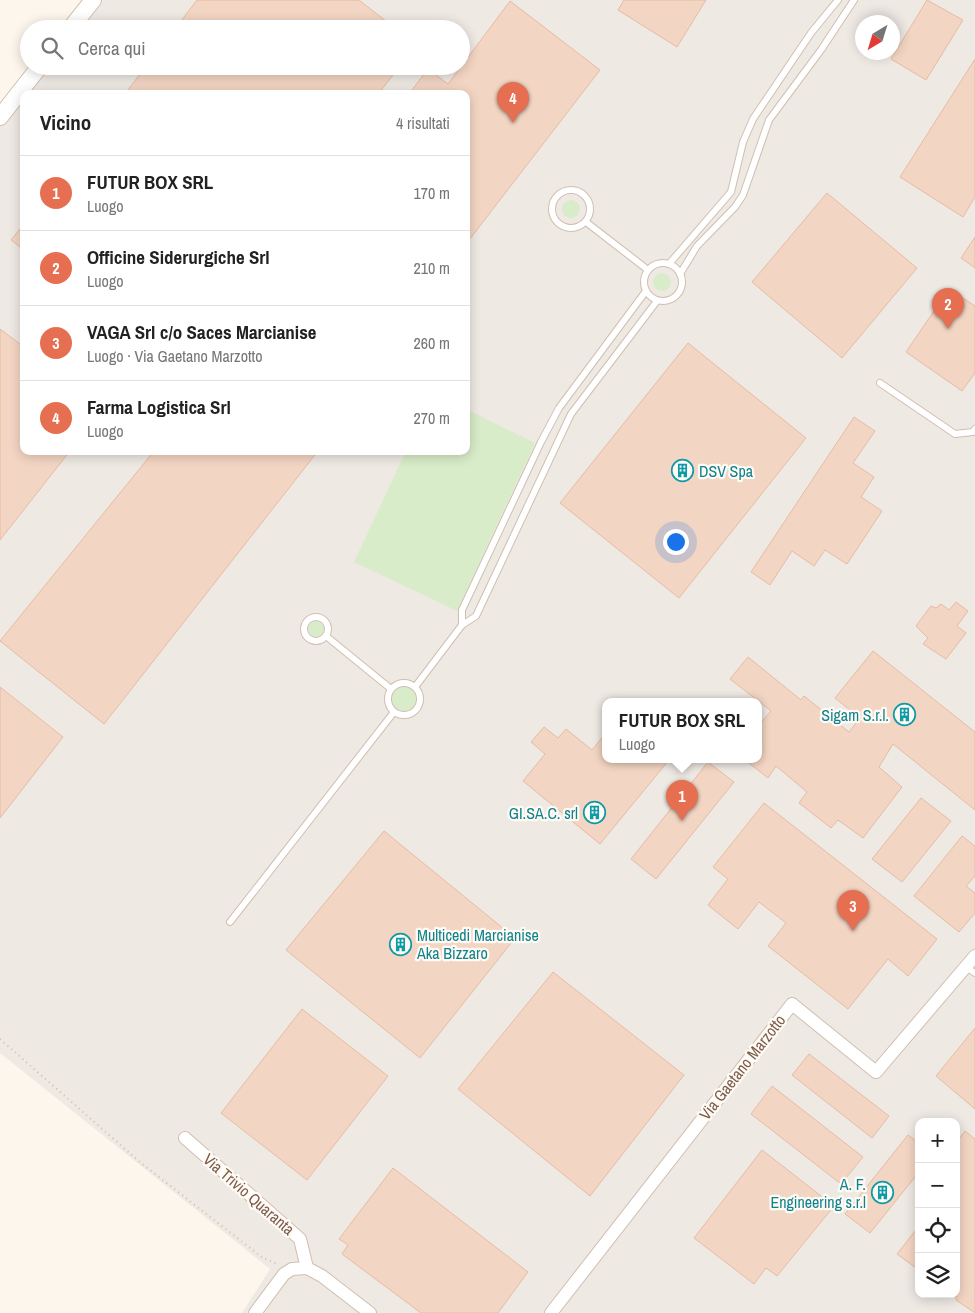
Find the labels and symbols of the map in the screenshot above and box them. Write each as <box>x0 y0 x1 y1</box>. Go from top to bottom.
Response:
north arrow <box>855 15 900 60</box>
pin: 4 <box>497 82 529 123</box>
pin: 2 <box>932 288 964 329</box>
building icon: DSV Spa <box>671 459 695 483</box>
place label: DSV Spa <box>699 460 754 482</box>
your location <box>663 529 689 555</box>
building icon: Sigam S.r.l. <box>893 703 917 727</box>
place label: Sigam S.r.l. <box>821 704 889 726</box>
pin: 1 <box>666 780 698 821</box>
building icon: GI.SA.C. srl <box>582 801 606 825</box>
place label: GI.SA.C. srl <box>509 802 578 824</box>
pin: 3 <box>837 890 869 931</box>
place label: Multicedi Marcianise Aka Bizzaro <box>416 924 539 964</box>
building icon: Multicedi Marcianise Aka Bizzaro <box>389 932 413 956</box>
street label: Via Gaetano Marzotto <box>694 1010 790 1124</box>
street label: Via Trivio Quaranta <box>199 1148 300 1240</box>
place label: A. F. Engineering s.r.l <box>770 1173 866 1213</box>
building icon: A. F. Engineering s.r.l <box>870 1181 894 1205</box>

